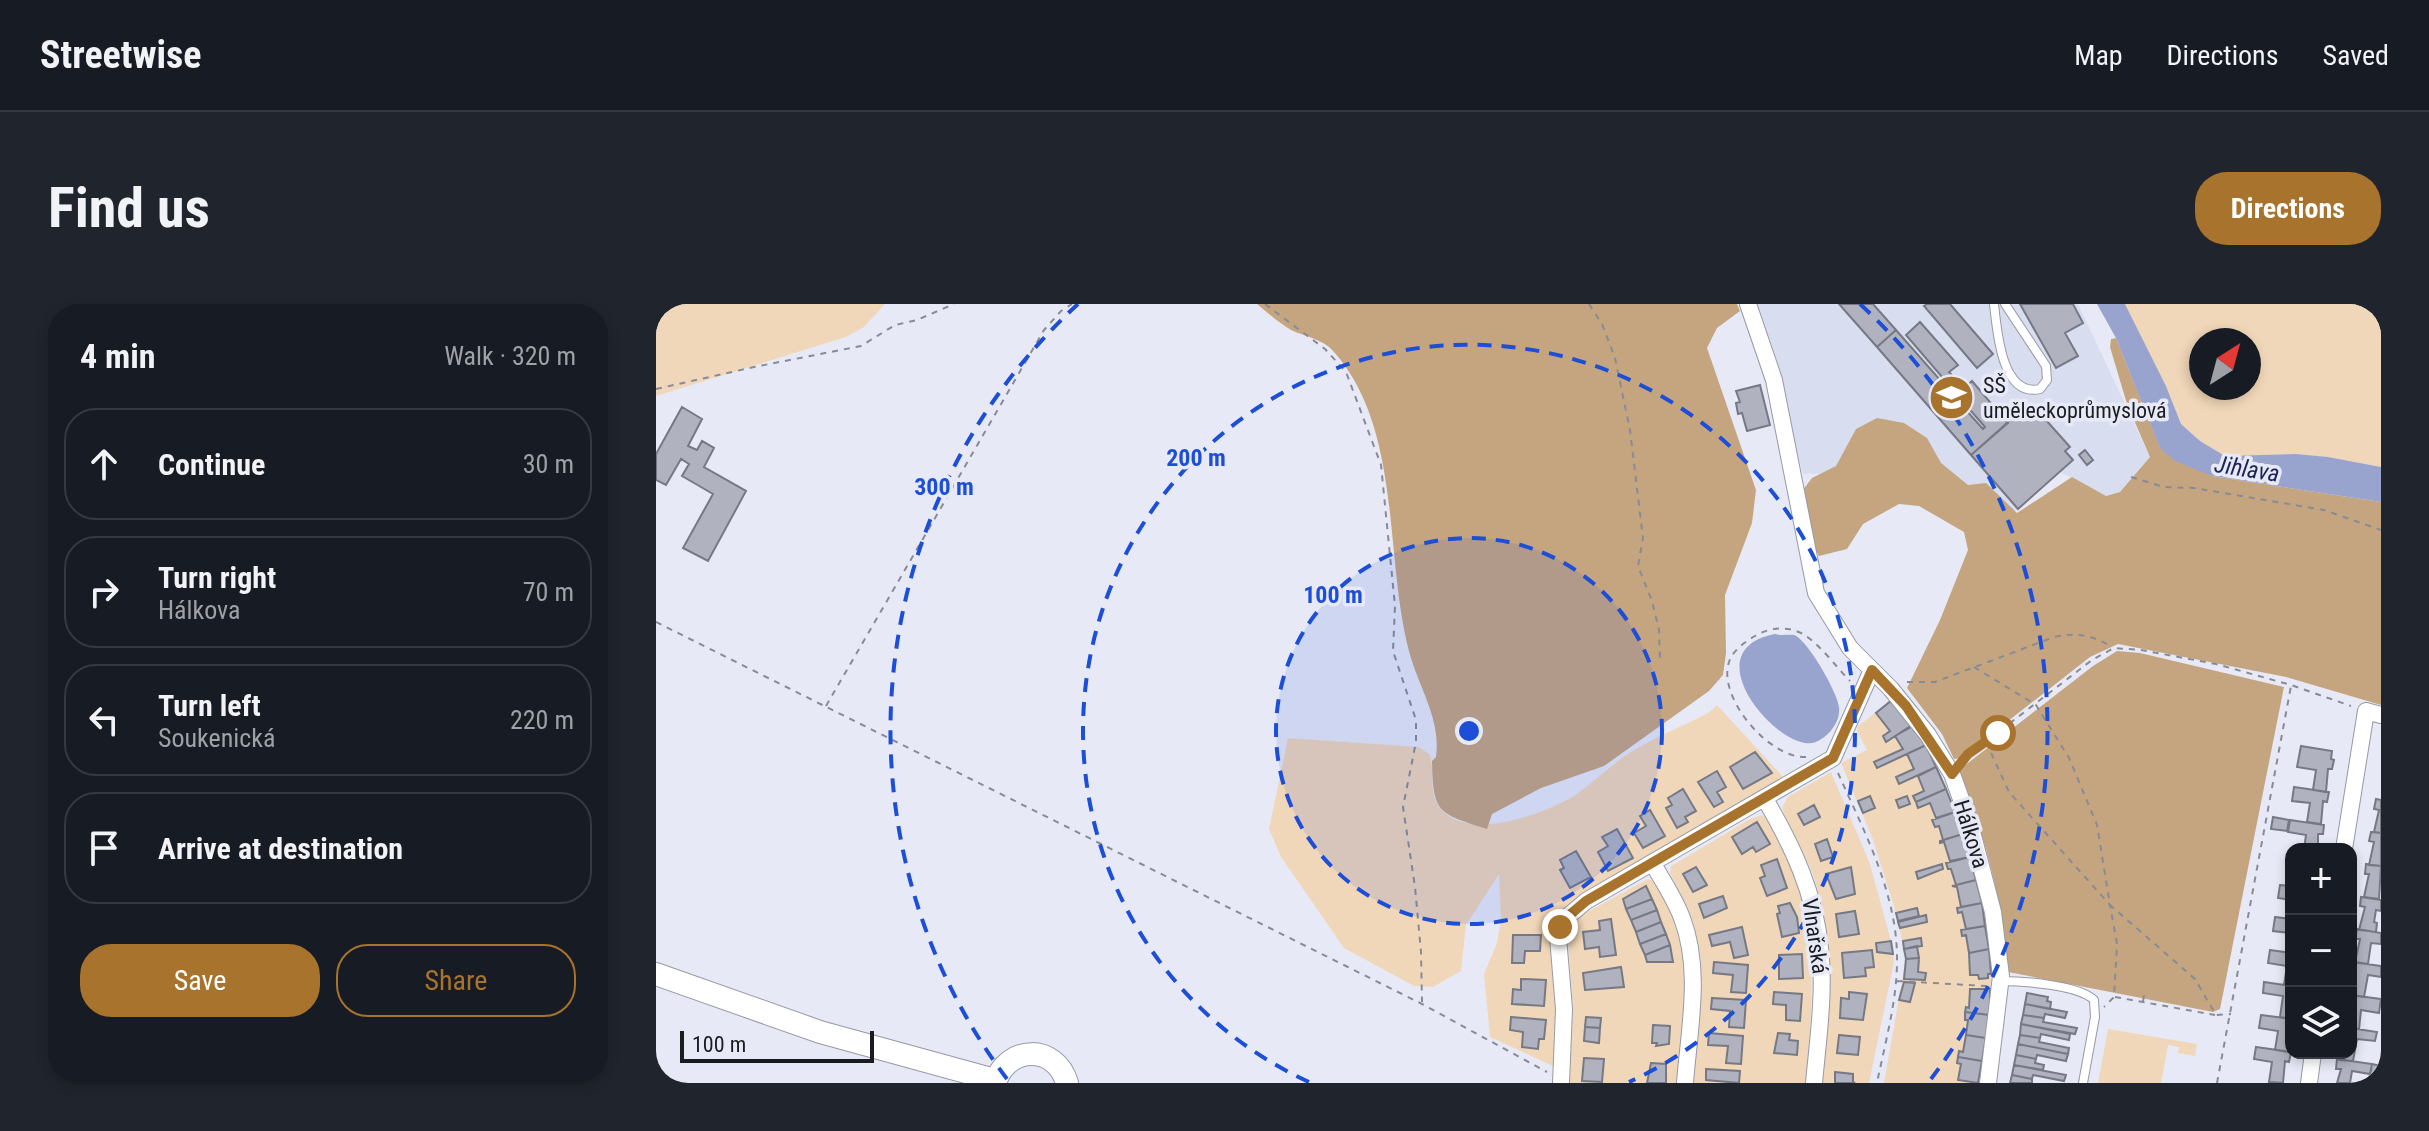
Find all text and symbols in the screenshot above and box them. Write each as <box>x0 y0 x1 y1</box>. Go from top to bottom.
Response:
text: Streetwise <box>40 33 201 77</box>
text: Map <box>2074 39 2123 72</box>
text: Directions <box>2167 39 2278 72</box>
text: Saved <box>2322 39 2389 72</box>
button: Directions <box>2195 172 2381 245</box>
text: Find us <box>48 175 210 241</box>
north arrow <box>2189 328 2261 400</box>
text: 4 min <box>80 336 156 376</box>
text: Walk · 320 m <box>444 341 576 371</box>
place label: SŠ uměleckoprůmyslová <box>1983 373 2167 423</box>
school or university icon: SŠ uměleckoprůmyslová <box>1928 374 1976 422</box>
icon: ahead <box>82 442 126 486</box>
text: 200 m <box>1166 444 1226 472</box>
text: Continue <box>158 447 265 482</box>
text: 30 m <box>523 449 574 479</box>
water label: Jihlava <box>2213 450 2281 488</box>
text: 300 m <box>914 473 974 501</box>
text: Turn right <box>158 560 276 595</box>
icon: right <box>82 570 126 614</box>
text: 70 m <box>523 577 574 607</box>
text: 100 m <box>1303 581 1363 609</box>
text: Hálkova <box>158 595 241 625</box>
text: Turn left <box>158 688 261 723</box>
icon: left <box>82 698 126 742</box>
text: 220 m <box>510 705 574 735</box>
route start <box>1980 715 2016 751</box>
centre of rings <box>1455 717 1483 745</box>
text: Soukenická <box>158 723 276 753</box>
street label: Hálkova <box>1949 797 1993 871</box>
icon: arrive <box>82 826 126 870</box>
text: Arrive at destination <box>158 831 403 866</box>
map controls <box>2285 843 2357 1059</box>
button: + <box>2285 843 2357 915</box>
street label: Vlnařská <box>1797 897 1833 975</box>
route end <box>1542 909 1578 945</box>
button: − <box>2285 915 2357 987</box>
button: Save <box>80 944 320 1017</box>
button: Share <box>336 944 576 1017</box>
button: layers <box>2285 987 2357 1059</box>
scale bar <box>680 1027 874 1063</box>
text: 100 m <box>692 1032 746 1057</box>

